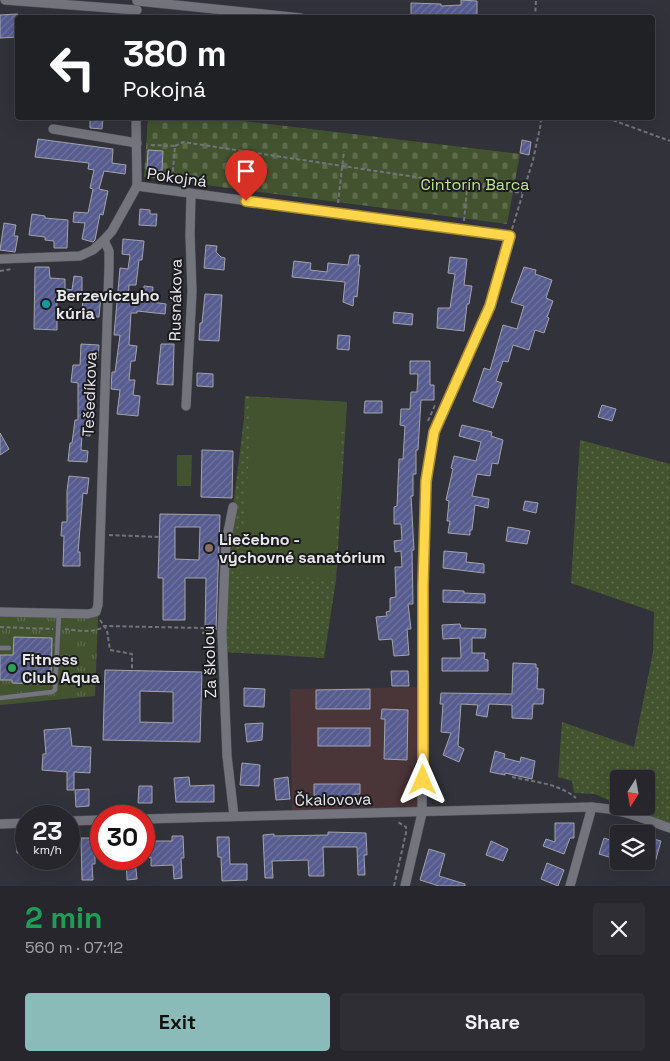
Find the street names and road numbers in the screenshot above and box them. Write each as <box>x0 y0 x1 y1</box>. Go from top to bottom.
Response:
street label: Pokojná <box>146 163 208 192</box>
street label: Rusnákova <box>164 259 187 342</box>
street label: Tešedíkova <box>78 351 101 437</box>
street label: Za školou <box>198 625 221 699</box>
street label: Čkalovova <box>294 788 372 811</box>

